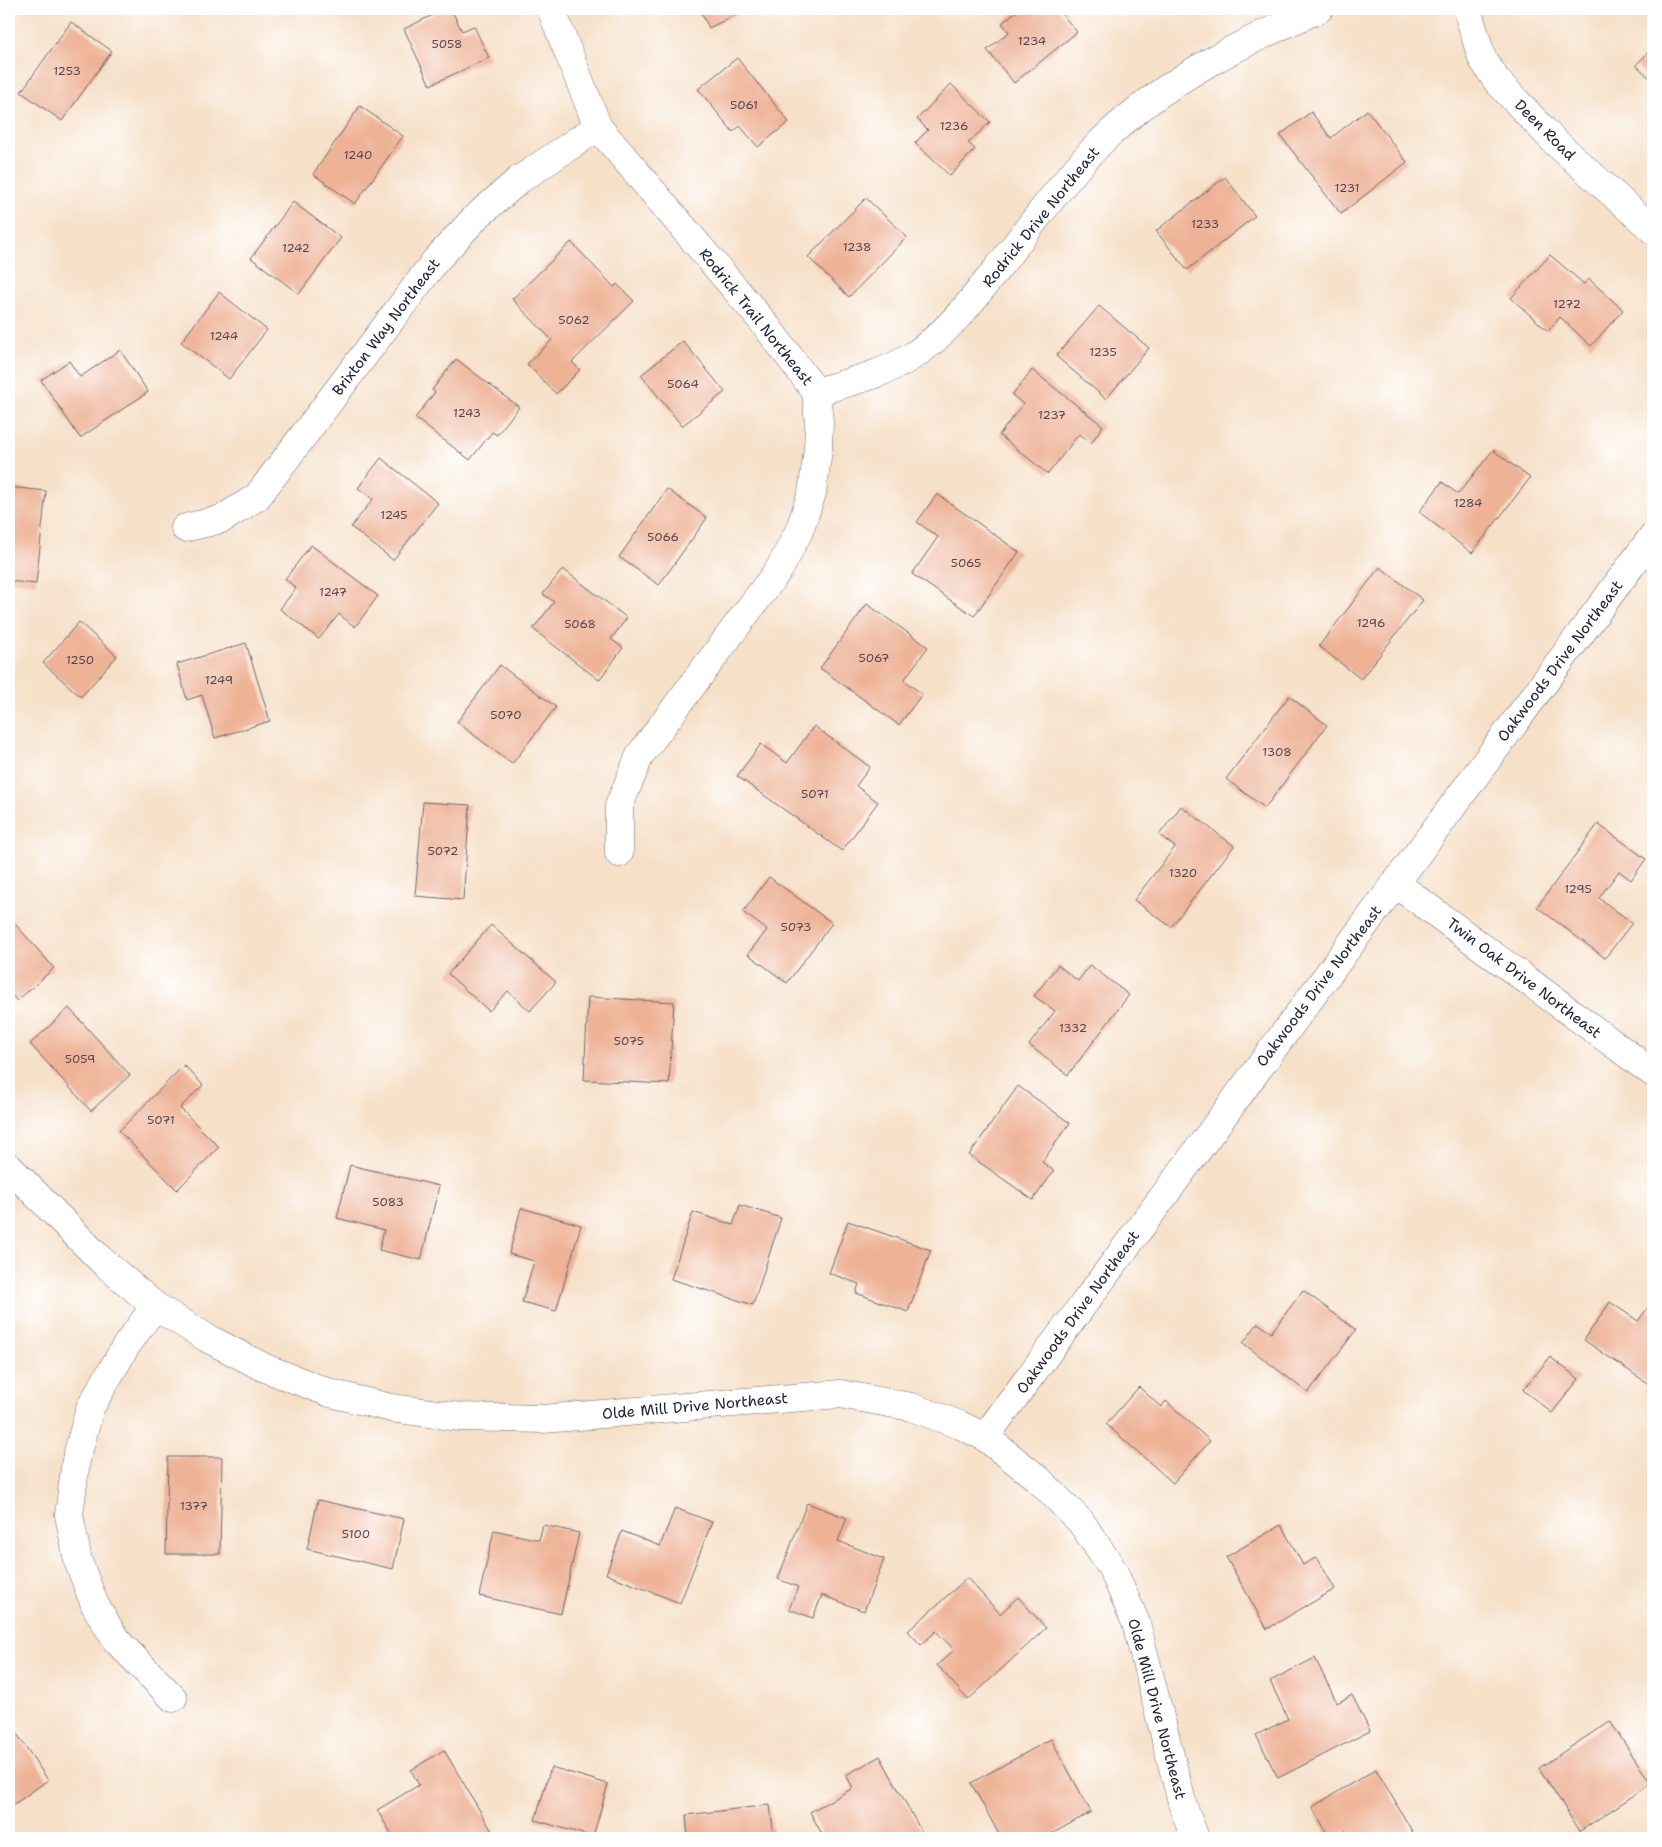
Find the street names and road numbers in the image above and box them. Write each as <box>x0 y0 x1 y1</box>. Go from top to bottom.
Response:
street label: Deen Road <box>1510 95 1580 165</box>
street label: Rodrick Drive Northeast <box>978 143 1104 291</box>
street label: Rodrick Trail Northeast <box>695 244 817 390</box>
street label: Brixton Way Northeast <box>328 254 444 400</box>
street label: Oakwoods Drive Northeast <box>1493 576 1627 746</box>
street label: Oakwoods Drive Northeast <box>1252 901 1386 1071</box>
street label: Twin Oak Drive Northeast <box>1443 913 1605 1043</box>
street label: Oakwoods Drive Northeast <box>1012 1226 1144 1398</box>
street label: Olde Mill Drive Northeast <box>601 1388 789 1424</box>
street label: Olde Mill Drive Northeast <box>1123 1616 1191 1802</box>

